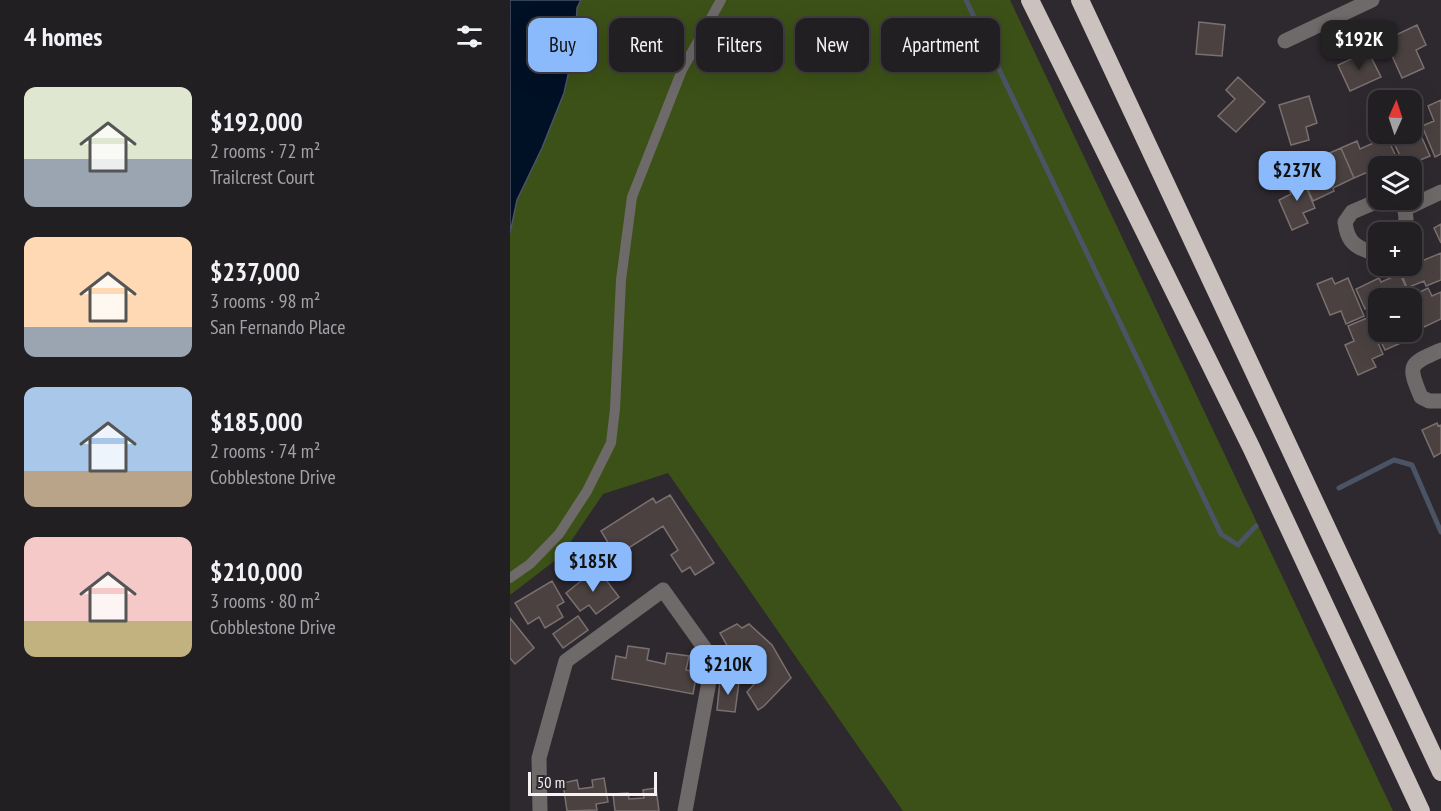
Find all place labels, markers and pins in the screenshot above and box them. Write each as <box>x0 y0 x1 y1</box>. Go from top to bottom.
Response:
pin: $192K <box>1317 20 1401 71</box>
pin: $237K <box>1255 151 1339 202</box>
pin: $185K <box>551 542 635 593</box>
pin: $210K <box>686 645 770 696</box>

